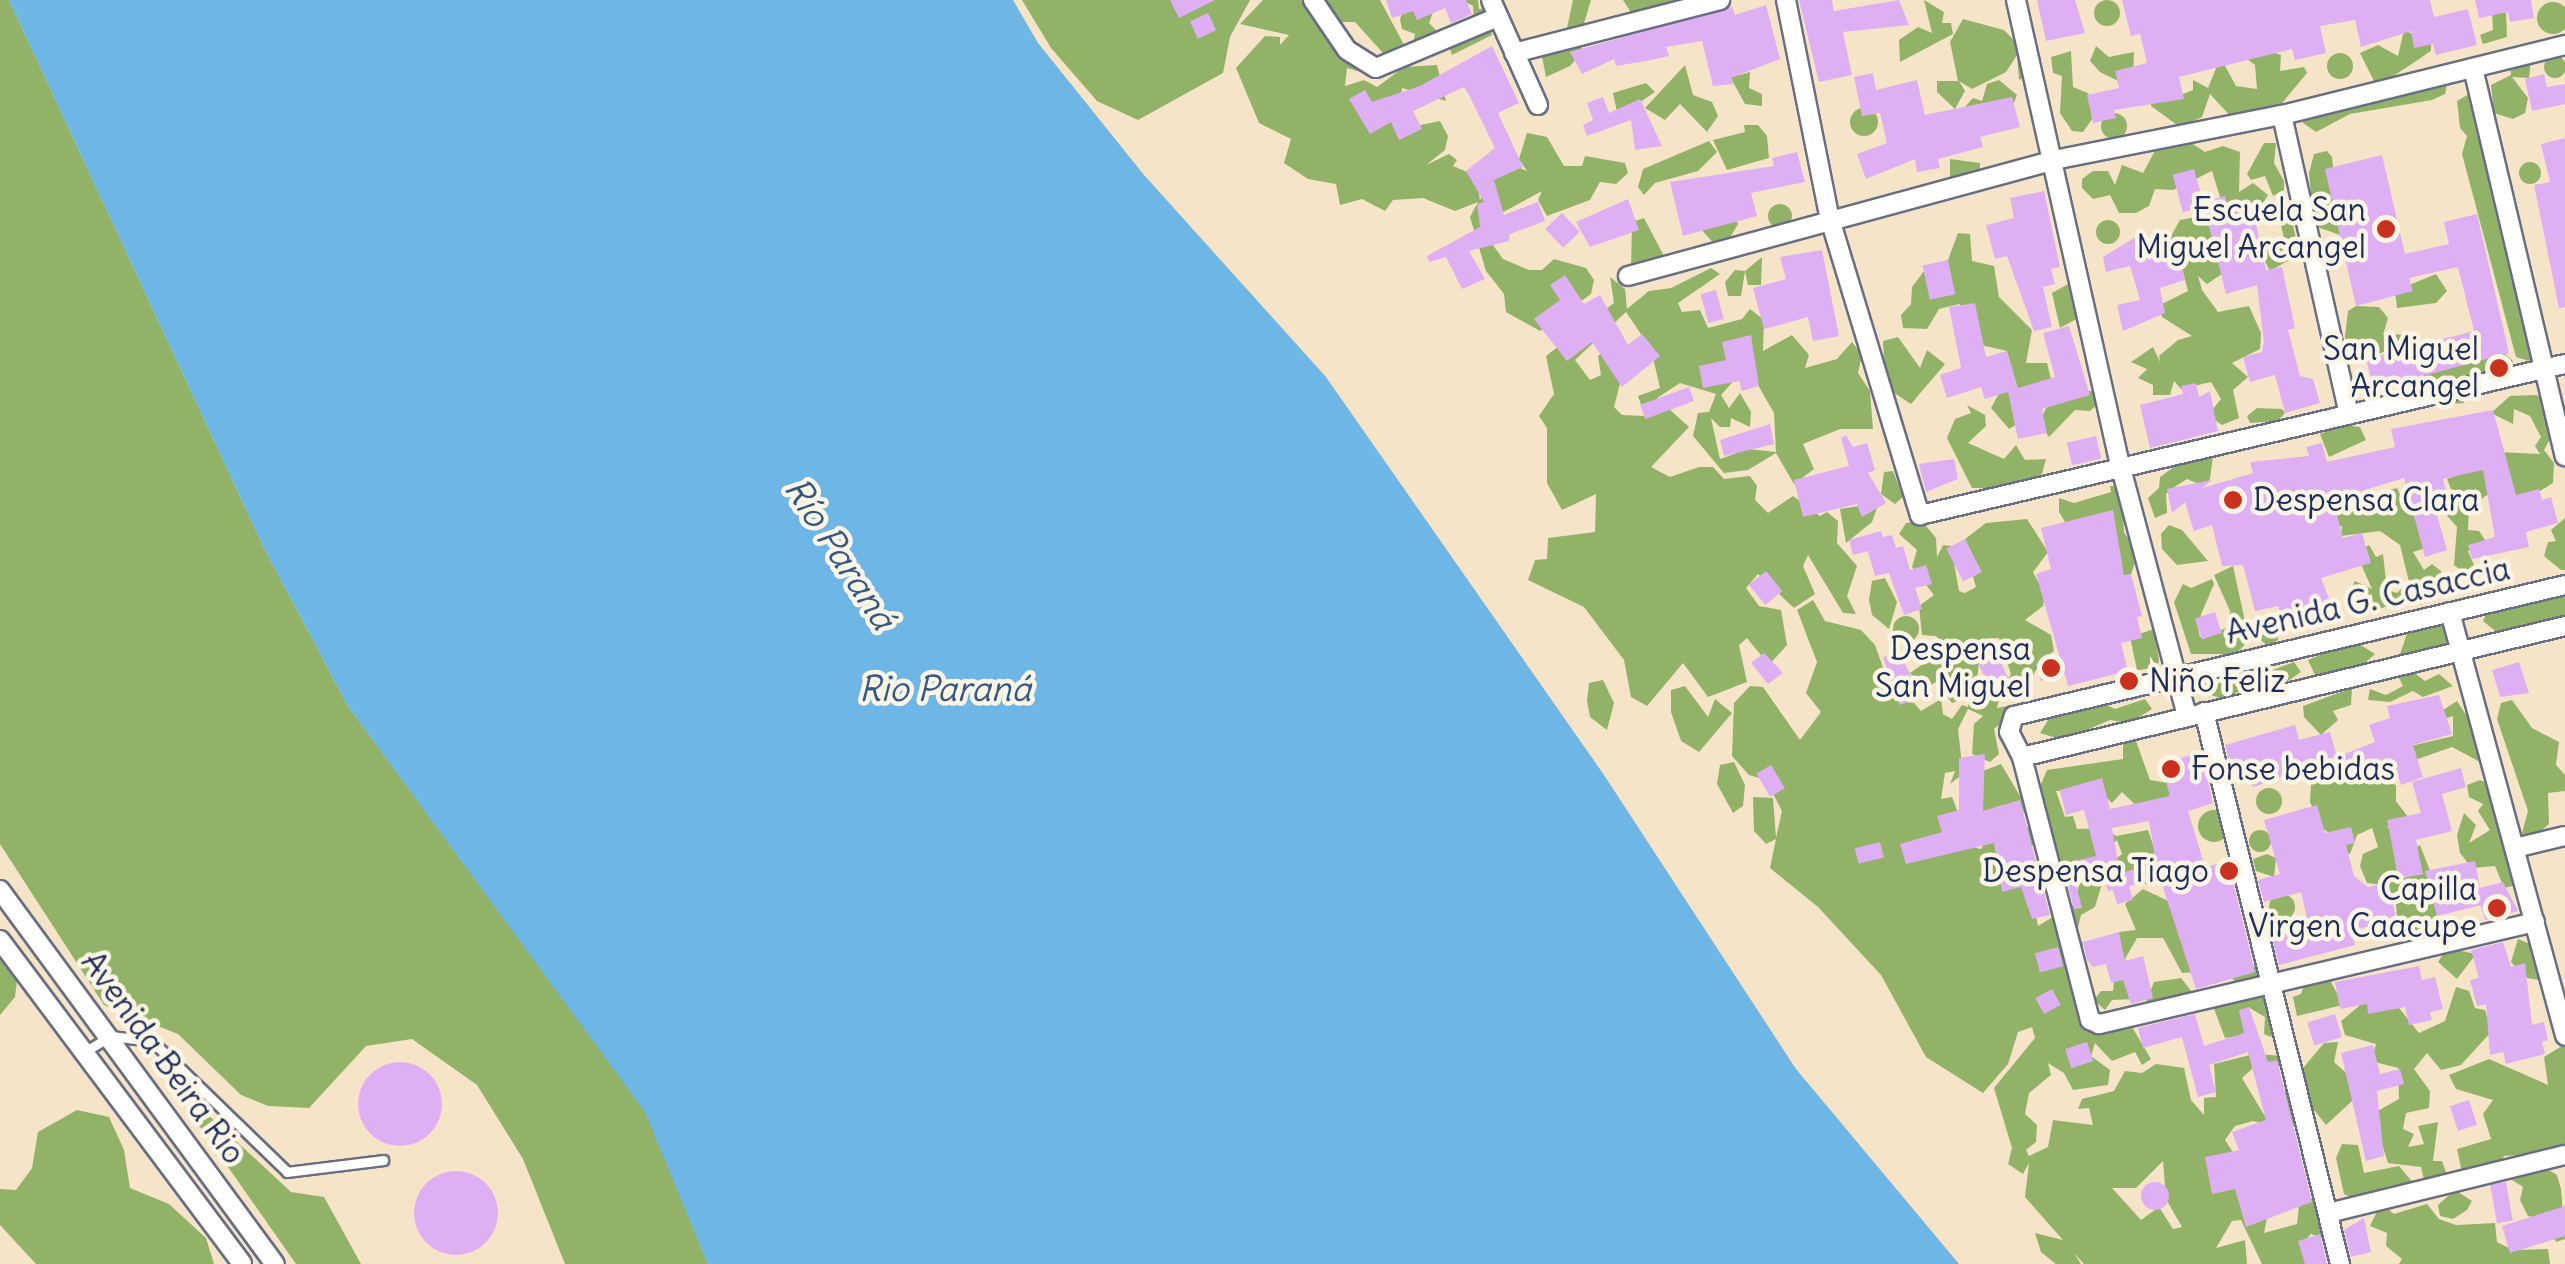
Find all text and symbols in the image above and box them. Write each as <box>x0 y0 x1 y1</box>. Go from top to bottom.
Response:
place label: Escuela San Miguel Arcangel <box>2136 192 2366 267</box>
marker: Escuela San Miguel Arcangel <box>2375 218 2397 240</box>
place label: San Miguel Arcangel <box>2323 331 2479 406</box>
marker: San Miguel Arcangel <box>2488 357 2510 379</box>
water label: Río Paraná <box>776 469 906 637</box>
place label: Despensa Clara <box>2253 481 2479 519</box>
marker: Despensa Clara <box>2222 489 2244 511</box>
street label: Avenida G. Casaccia <box>2222 550 2514 652</box>
place label: Despensa San Miguel <box>1875 631 2031 706</box>
marker: Despensa San Miguel <box>2040 657 2062 679</box>
place label: Niño Feliz <box>2149 662 2285 700</box>
water label: Rio Paraná <box>859 667 1031 709</box>
marker: Niño Feliz <box>2118 670 2140 692</box>
place label: Fonse bebidas <box>2191 750 2395 788</box>
marker: Fonse bebidas <box>2160 758 2182 780</box>
place label: Despensa Tiago <box>1982 852 2209 890</box>
marker: Despensa Tiago <box>2218 860 2240 882</box>
place label: Capilla Virgen Caacupe <box>2248 871 2477 946</box>
marker: Capilla Virgen Caacupe <box>2486 897 2508 919</box>
street label: Avenida Beira Rio <box>73 944 253 1172</box>

